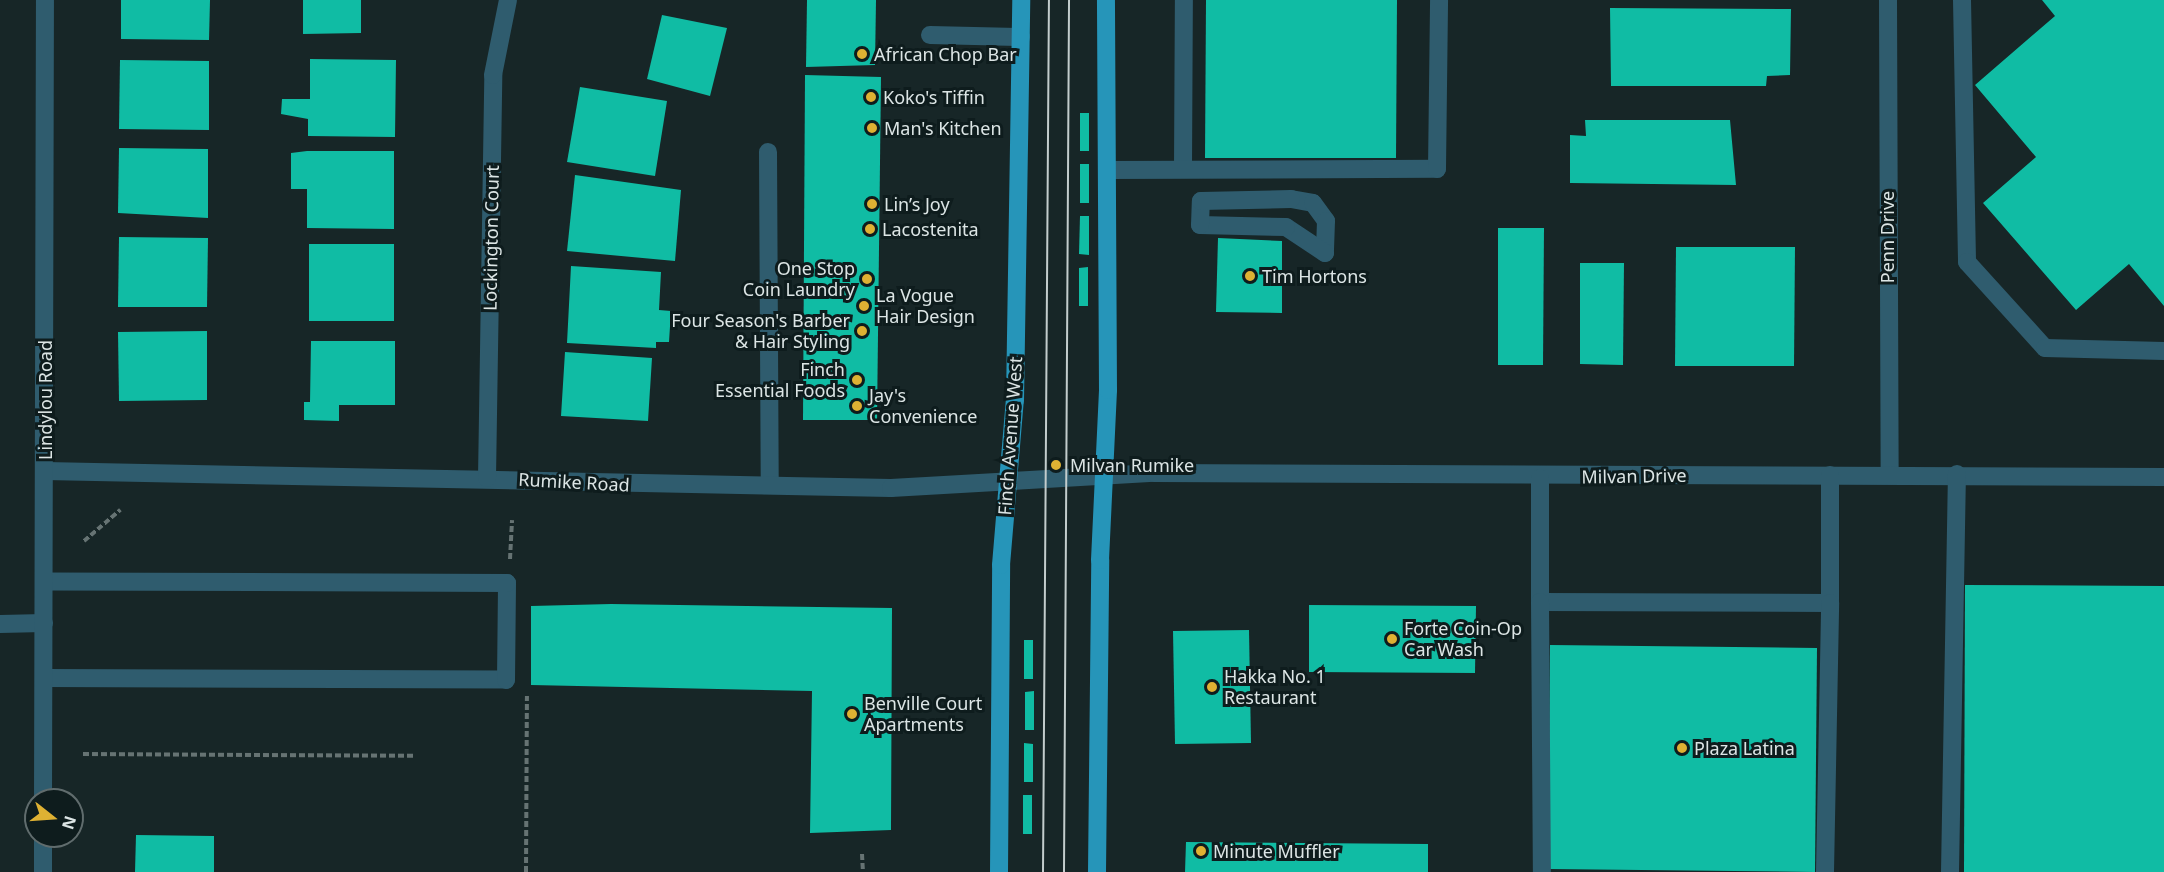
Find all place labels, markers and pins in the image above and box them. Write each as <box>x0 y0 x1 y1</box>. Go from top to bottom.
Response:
place label: African Chop Bar <box>874 43 1017 65</box>
marker: African Chop Bar <box>855 47 869 61</box>
place label: Koko's Tiffin <box>883 86 985 108</box>
marker: Koko's Tiffin <box>864 90 878 104</box>
place label: Man's Kitchen <box>884 117 1002 139</box>
marker: Man's Kitchen <box>865 121 879 135</box>
place label: Lin’s Joy <box>884 193 950 215</box>
marker: Lin’s Joy <box>865 197 879 211</box>
place label: Lacostenita <box>882 218 979 240</box>
marker: Lacostenita <box>863 222 877 236</box>
place label: One Stop Coin Laundry <box>743 258 855 300</box>
place label: Tim Hortons <box>1262 265 1367 287</box>
marker: Tim Hortons <box>1243 269 1257 283</box>
marker: One Stop Coin Laundry <box>860 272 874 286</box>
place label: La Vogue Hair Design <box>876 285 975 328</box>
marker: La Vogue Hair Design <box>857 299 871 313</box>
place label: Four Season's Barber & Hair Styling <box>671 310 850 352</box>
marker: Four Season's Barber & Hair Styling <box>855 324 869 338</box>
place label: Finch Essential Foods <box>715 359 845 401</box>
marker: Finch Essential Foods <box>850 373 864 387</box>
place label: Jay's Convenience <box>869 385 978 428</box>
marker: Jay's Convenience <box>850 399 864 413</box>
place label: Milvan Rumike <box>1070 454 1194 476</box>
marker: Milvan Rumike <box>1047 456 1065 474</box>
place label: Forte Coin-Op Car Wash <box>1404 618 1522 660</box>
marker: Forte Coin-Op Car Wash <box>1385 632 1399 646</box>
place label: Hakka No. 1 Restaurant <box>1224 666 1326 708</box>
marker: Hakka No. 1 Restaurant <box>1205 680 1219 694</box>
place label: Benville Court Apartments <box>864 693 982 736</box>
marker: Benville Court Apartments <box>845 707 859 721</box>
place label: Plaza Latina <box>1694 737 1795 759</box>
marker: Plaza Latina <box>1675 741 1689 755</box>
place label: Minute Muffler <box>1213 840 1340 862</box>
marker: Minute Muffler <box>1194 844 1208 858</box>

